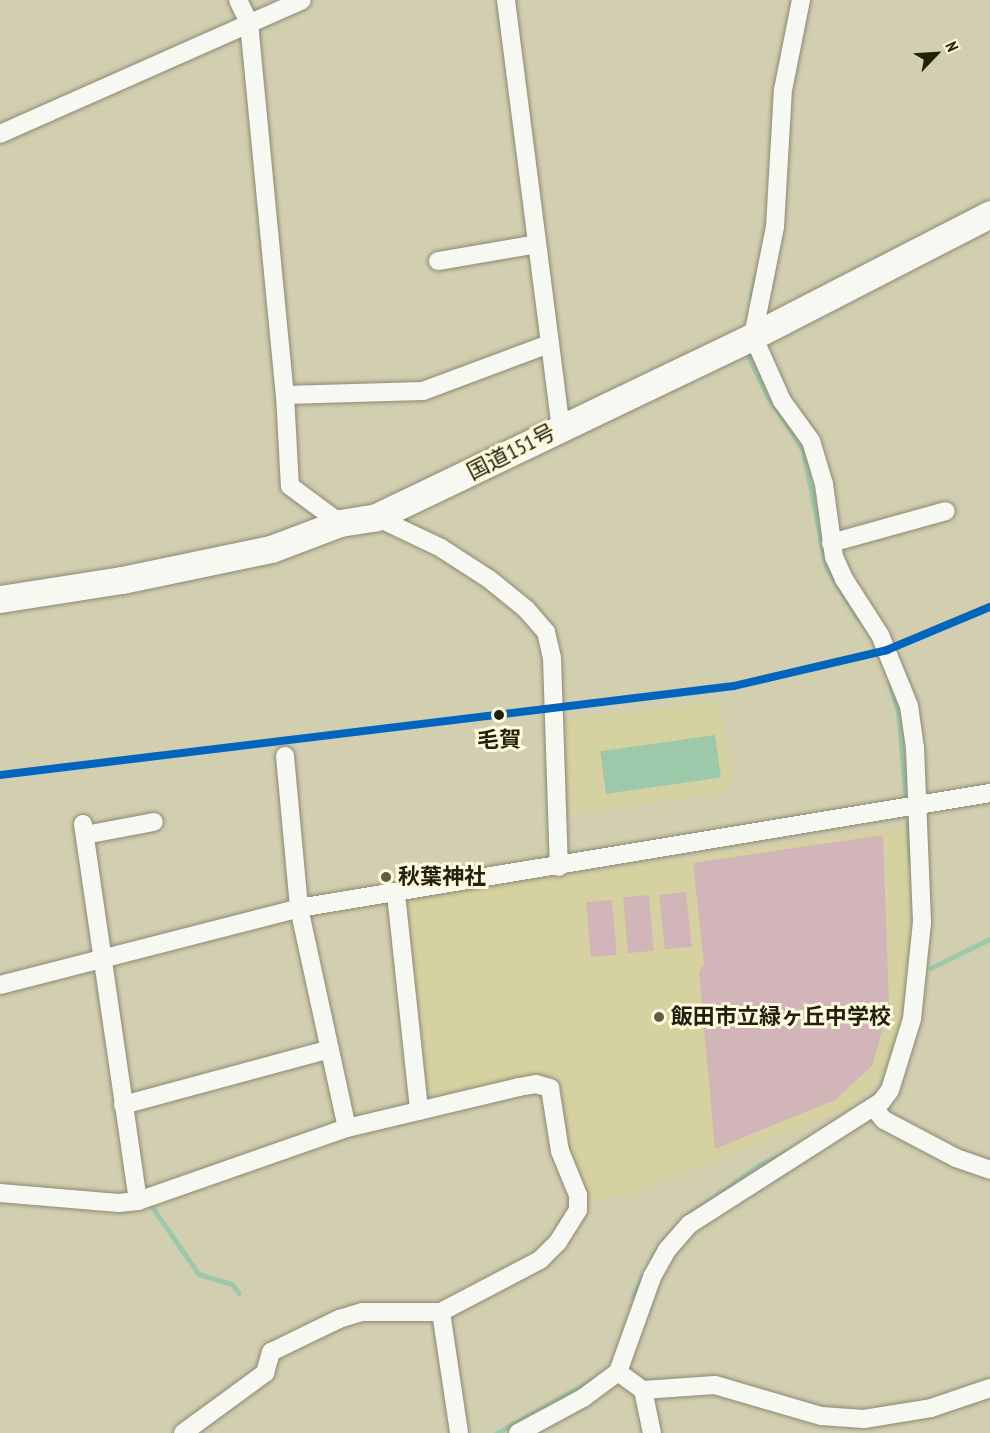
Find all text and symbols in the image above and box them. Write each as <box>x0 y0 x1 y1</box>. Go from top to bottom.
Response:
north arrow <box>906 24 966 84</box>
text: N <box>941 38 963 55</box>
street label: 国道151号 <box>462 419 560 485</box>
marker: 毛賀 <box>490 706 508 724</box>
place label: 毛賀 <box>477 727 521 753</box>
place label: 秋葉神社 <box>398 864 486 890</box>
marker: 秋葉神社 <box>379 870 393 884</box>
place label: 飯田市立緑ヶ丘中学校 <box>671 1004 891 1030</box>
marker: 飯田市立緑ヶ丘中学校 <box>652 1010 666 1024</box>

